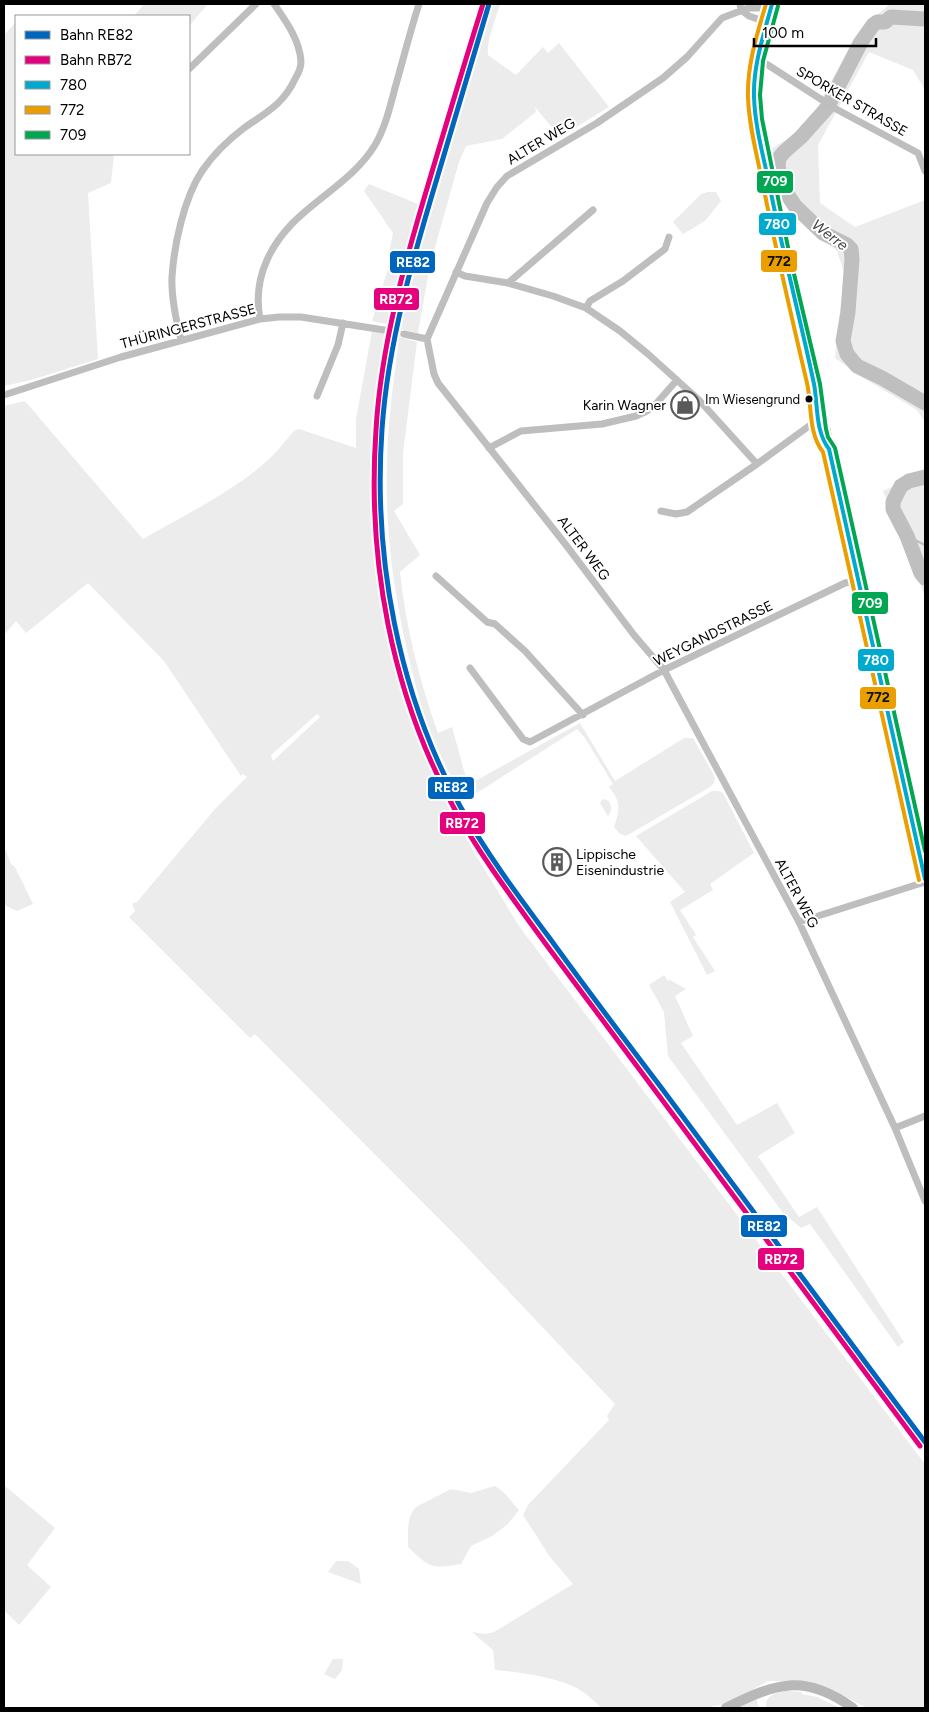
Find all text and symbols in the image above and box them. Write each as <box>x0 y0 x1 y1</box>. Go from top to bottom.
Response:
legend <box>15 15 190 155</box>
scale bar <box>754 15 876 47</box>
text: 100 m <box>762 24 804 42</box>
text: Bahn RE82 <box>60 26 133 44</box>
text: Bahn RB72 <box>60 51 132 69</box>
street label: SPORKER STRASSE <box>793 63 910 140</box>
text: 780 <box>60 76 87 94</box>
text: 772 <box>60 101 85 119</box>
street label: ALTER WEG <box>504 114 579 168</box>
text: 709 <box>60 126 86 144</box>
line badge: 709 <box>756 170 794 194</box>
text: 709 <box>763 173 787 190</box>
line badge: 780 <box>758 212 797 236</box>
text: 780 <box>764 216 790 233</box>
water label: Werre <box>808 216 852 254</box>
line badge: 772 <box>760 249 798 273</box>
line badge: RE82 <box>389 250 436 274</box>
text: 772 <box>767 253 791 270</box>
text: RE82 <box>396 254 430 271</box>
line badge: RB72 <box>373 287 420 311</box>
text: RB72 <box>379 291 413 308</box>
street label: THÜRINGERSTRASSE <box>119 300 258 353</box>
shop icon: Karin Wagner <box>670 390 700 420</box>
place label: Im Wiesengrund <box>705 392 800 407</box>
marker: Im Wiesengrund <box>804 394 814 404</box>
place label: Karin Wagner <box>583 397 666 414</box>
street label: ALTER WEG <box>554 513 614 584</box>
line badge: 709 <box>851 591 889 615</box>
text: 709 <box>858 595 882 612</box>
street label: WEYGANDSTRASSE <box>651 597 776 670</box>
line badge: 780 <box>857 648 895 672</box>
text: 780 <box>863 652 889 669</box>
line badge: 772 <box>859 686 897 710</box>
text: 772 <box>866 689 890 706</box>
line badge: RE82 <box>427 776 475 800</box>
text: RE82 <box>434 779 468 796</box>
line badge: RB72 <box>439 811 486 835</box>
text: RB72 <box>445 815 479 832</box>
place label: Lippische Eisenindustrie <box>576 846 664 879</box>
building icon: Lippische Eisenindustrie <box>542 847 572 877</box>
street label: ALTER WEG <box>771 856 822 931</box>
line badge: RE82 <box>740 1214 788 1238</box>
text: RE82 <box>747 1218 781 1235</box>
line badge: RB72 <box>757 1247 805 1271</box>
text: RB72 <box>764 1251 798 1268</box>

